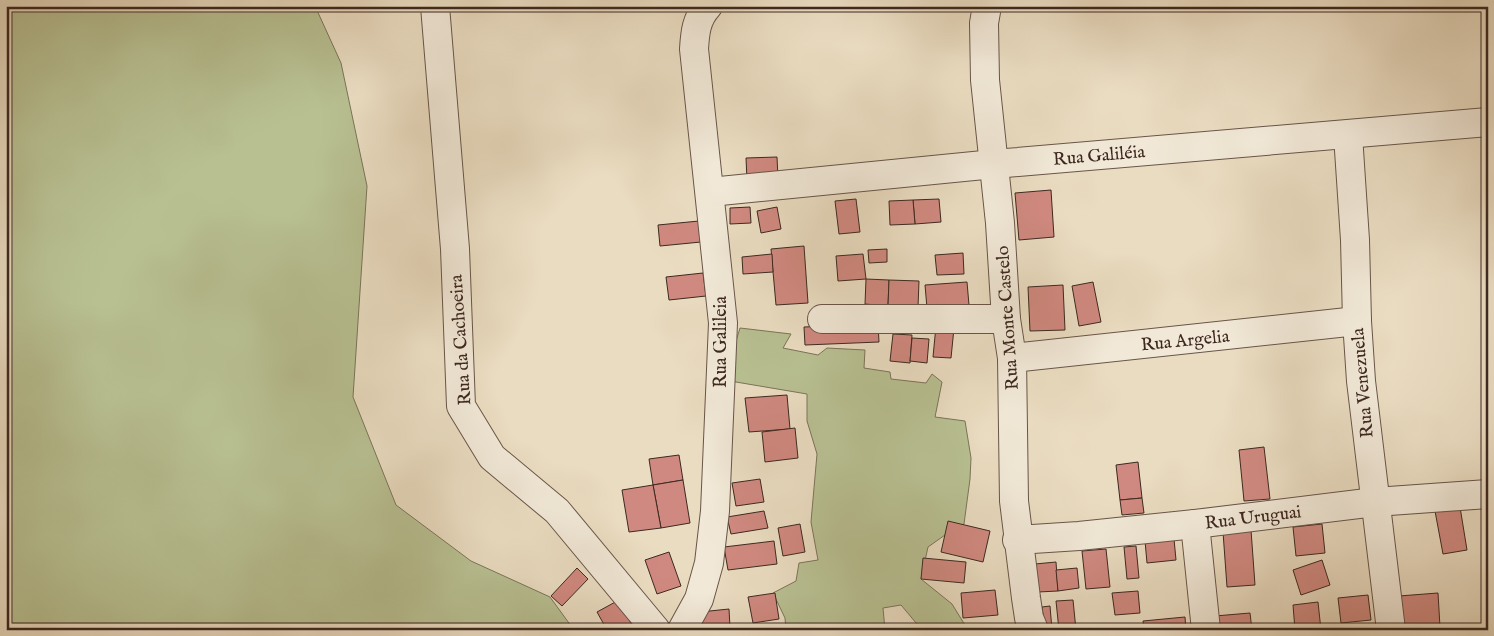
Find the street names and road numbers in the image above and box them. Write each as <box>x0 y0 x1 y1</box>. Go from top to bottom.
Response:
street label: Rua Galiléia <box>1052 141 1146 172</box>
street label: Rua Monte Castelo <box>992 245 1025 391</box>
street label: Rua da Cachoeira <box>445 274 478 406</box>
street label: Rua Galileia <box>710 296 733 388</box>
street label: Rua Argelia <box>1140 325 1231 358</box>
street label: Rua Venezuela <box>1347 327 1380 439</box>
street label: Rua Uruguai <box>1204 501 1303 536</box>

